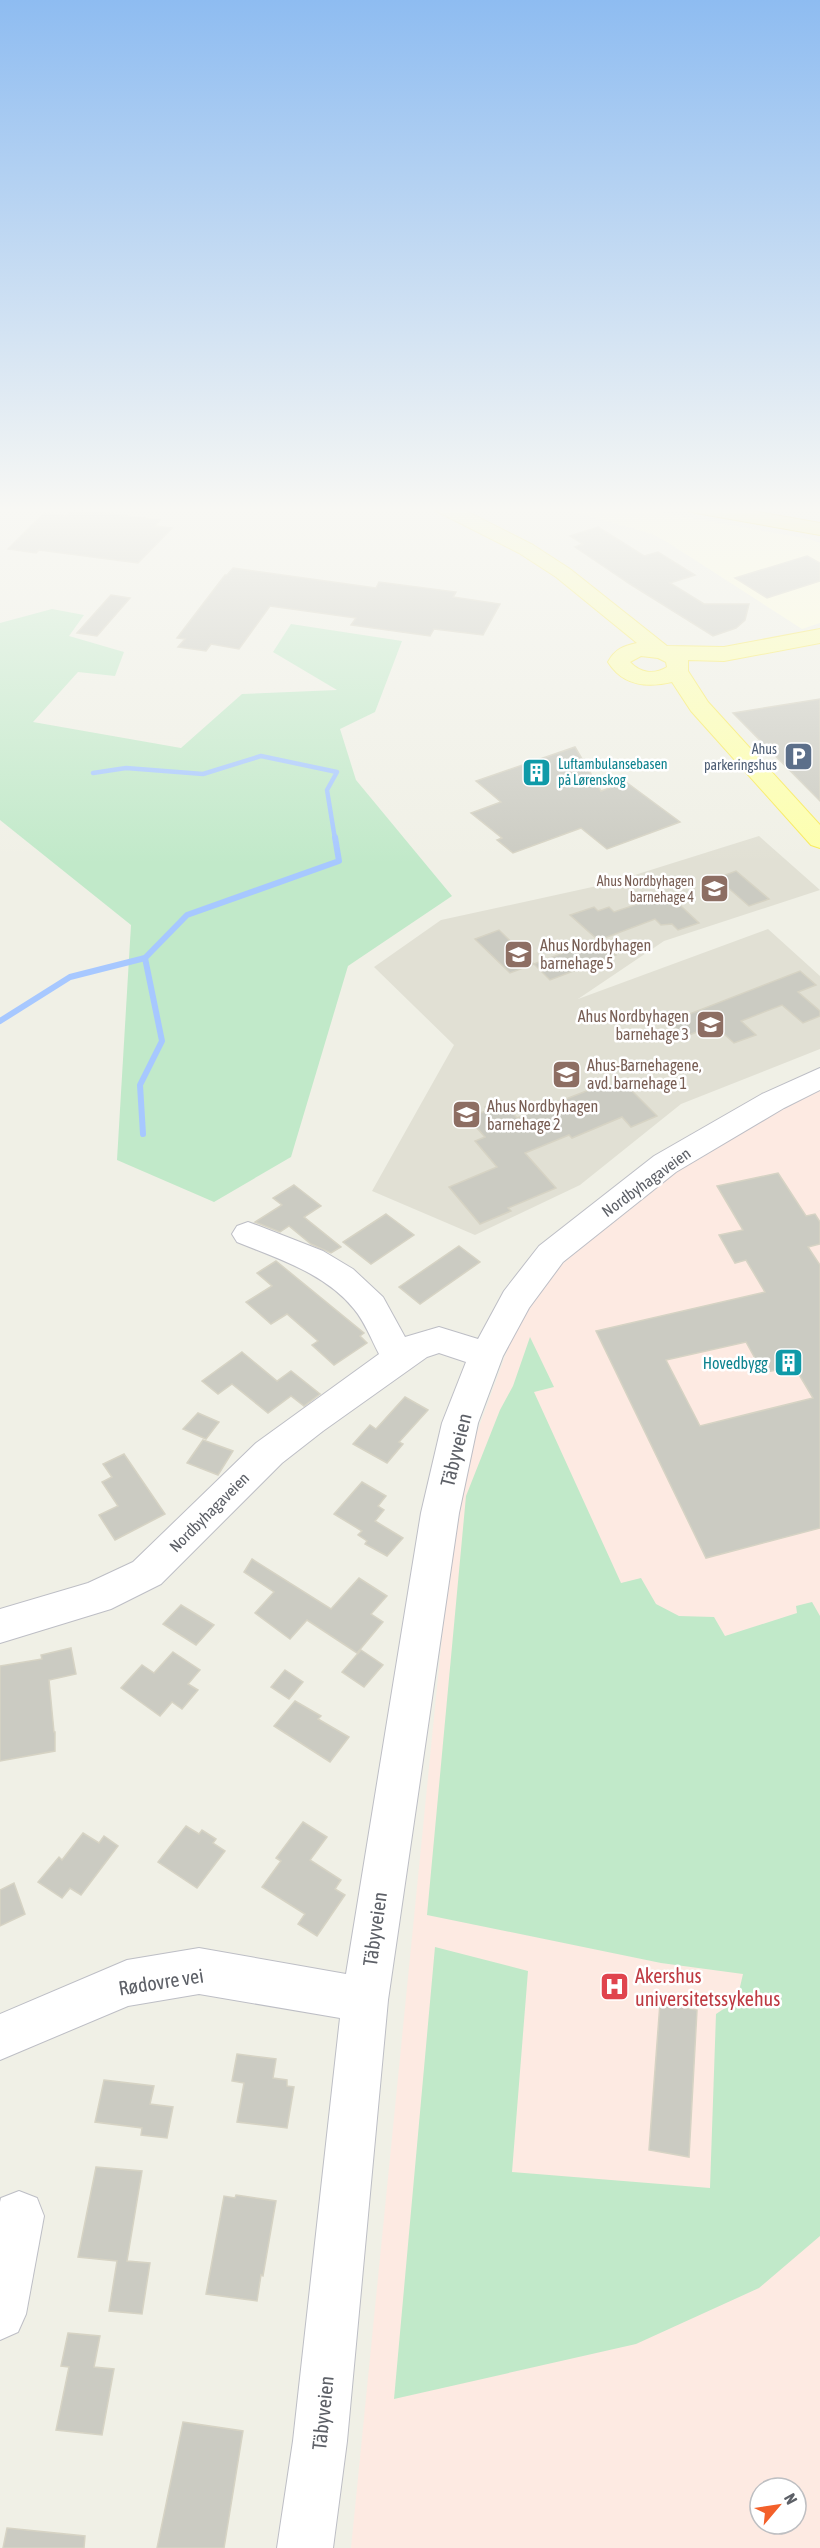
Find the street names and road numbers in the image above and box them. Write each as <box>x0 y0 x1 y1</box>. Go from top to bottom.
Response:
street label: Nordbyhagaveien <box>598 1144 694 1221</box>
street label: Täbyveien <box>435 1411 476 1489</box>
street label: Nordbyhagaveien <box>166 1469 253 1556</box>
street label: Täbyveien <box>358 1890 391 1968</box>
street label: Rødovre vei <box>117 1963 205 2000</box>
street label: Täbyveien <box>307 2375 338 2451</box>

